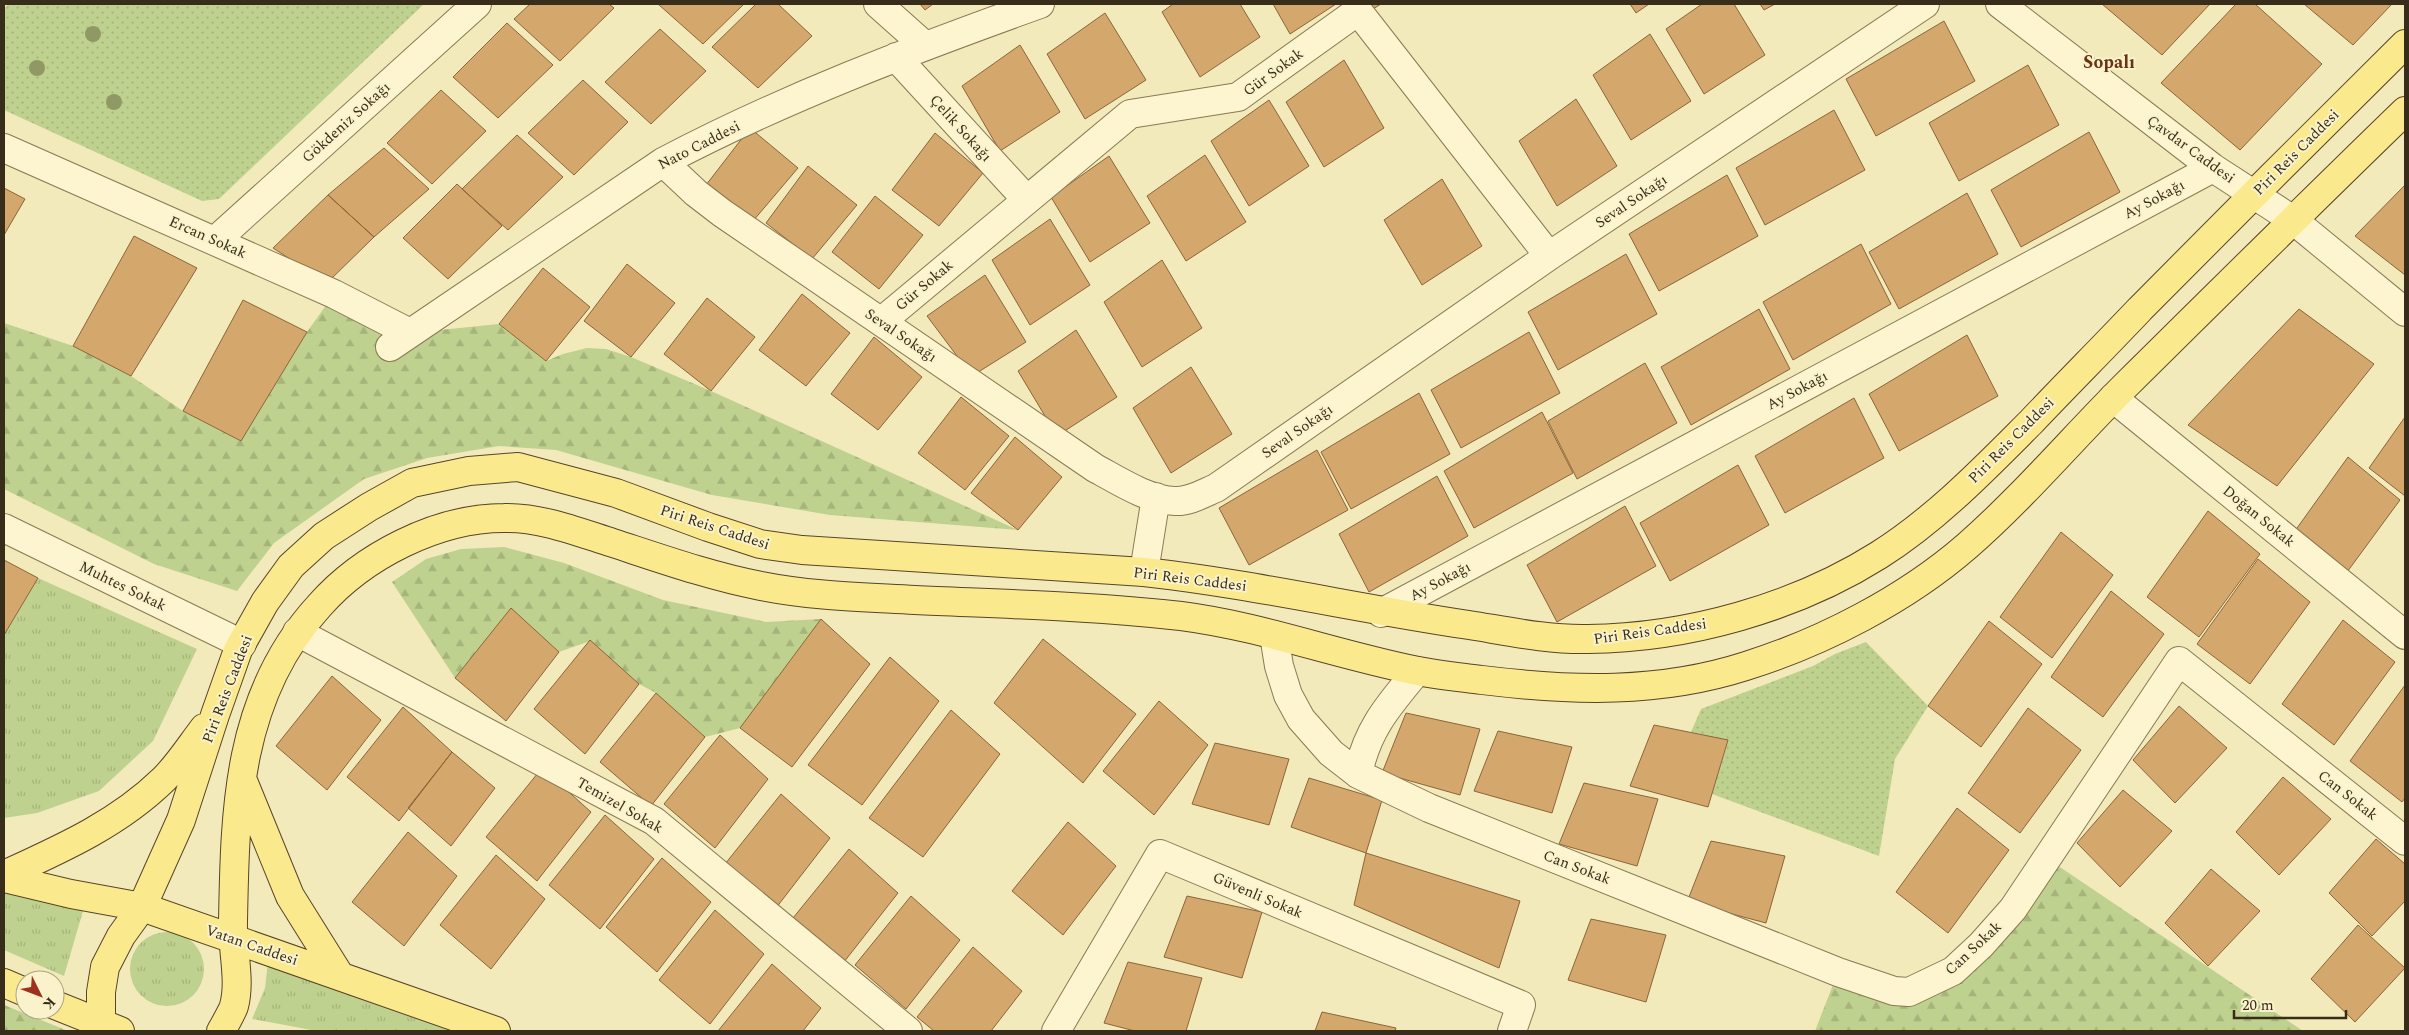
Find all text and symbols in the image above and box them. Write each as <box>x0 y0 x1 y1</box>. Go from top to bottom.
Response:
street label: Gür Sokak <box>1238 43 1308 102</box>
district label: Sopalı <box>2083 49 2135 76</box>
street label: Gökdeniz Sokağı <box>297 76 396 168</box>
street label: Çelik Sokağı <box>924 89 997 167</box>
street label: Piri Reis Caddesi <box>2248 104 2345 201</box>
street label: Çavdar Caddesi <box>2142 109 2240 189</box>
street label: Nato Caddesi <box>654 115 744 176</box>
street label: Seval Sokağı <box>1591 169 1672 234</box>
street label: Ay Sokağı <box>2120 174 2189 225</box>
street label: Ercan Sokak <box>165 210 250 265</box>
street label: Gür Sokak <box>890 254 958 317</box>
street label: Seval Sokağı <box>860 303 941 368</box>
street label: Ay Sokağı <box>1763 365 1832 416</box>
street label: Piri Reis Caddesi <box>1963 392 2060 489</box>
street label: Seval Sokağı <box>1257 398 1338 465</box>
street label: Doğan Sokak <box>2217 480 2300 553</box>
street label: Piri Reis Caddesi <box>657 499 773 556</box>
street label: Muhtes Sokak <box>75 555 170 617</box>
street label: Ay Sokağı <box>1406 556 1475 607</box>
street label: Piri Reis Caddesi <box>1132 561 1248 598</box>
street label: Piri Reis Caddesi <box>1592 612 1708 651</box>
street label: Piri Reis Caddesi <box>196 632 259 747</box>
street label: Can Sokak <box>2313 765 2383 826</box>
street label: Temizel Sokak <box>572 771 667 840</box>
street label: Can Sokak <box>1540 844 1614 891</box>
street label: Güvenli Sokak <box>1209 866 1307 925</box>
street label: Can Sokak <box>1940 916 2007 981</box>
street label: Vatan Caddesi <box>203 919 301 972</box>
north arrow <box>15 970 65 1020</box>
scale bar <box>2234 988 2346 1020</box>
text: K <box>38 992 61 1015</box>
text: 20 m <box>2242 994 2274 1017</box>

